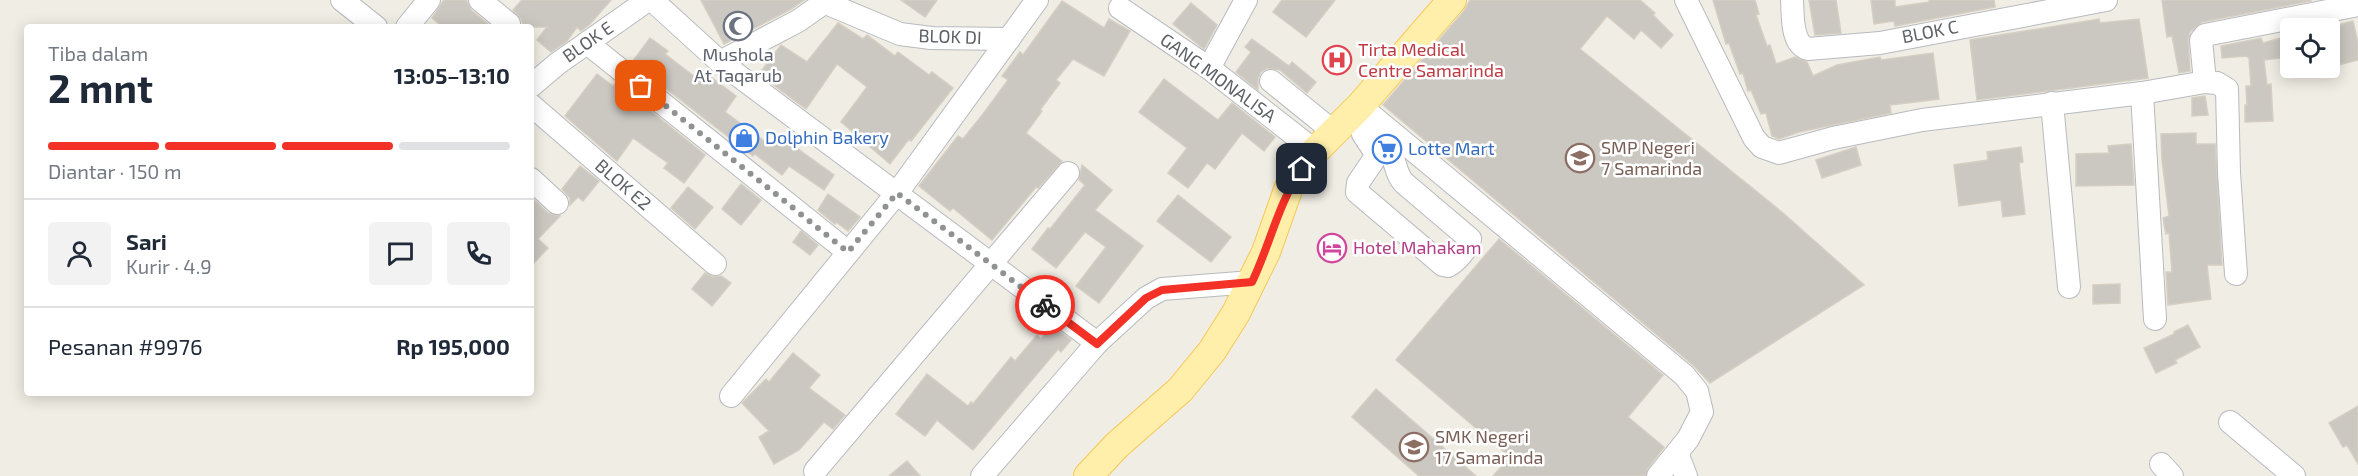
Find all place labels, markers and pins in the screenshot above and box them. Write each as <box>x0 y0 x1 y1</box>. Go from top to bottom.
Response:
mosque icon: Mushola At Taqarub <box>722 10 754 42</box>
place label: Tirta Medical Centre Samarinda <box>1358 38 1504 81</box>
place label: Mushola At Taqarub <box>694 43 782 86</box>
hospital icon: Tirta Medical Centre Samarinda <box>1321 44 1353 76</box>
pin <box>615 60 666 111</box>
shop icon: Dolphin Bakery <box>728 122 760 154</box>
place label: Dolphin Bakery <box>765 126 889 148</box>
supermarket icon: Lotte Mart <box>1371 133 1403 165</box>
place label: SMP Negeri 7 Samarinda <box>1601 136 1702 179</box>
place label: Lotte Mart <box>1408 137 1495 159</box>
school or university icon: SMP Negeri 7 Samarinda <box>1564 142 1596 174</box>
pin <box>1276 143 1327 194</box>
hotel icon: Hotel Mahakam <box>1316 232 1348 264</box>
place label: Hotel Mahakam <box>1353 236 1481 258</box>
place label: SMK Negeri 17 Samarinda <box>1435 425 1543 468</box>
school or university icon: SMK Negeri 17 Samarinda <box>1398 431 1430 463</box>

